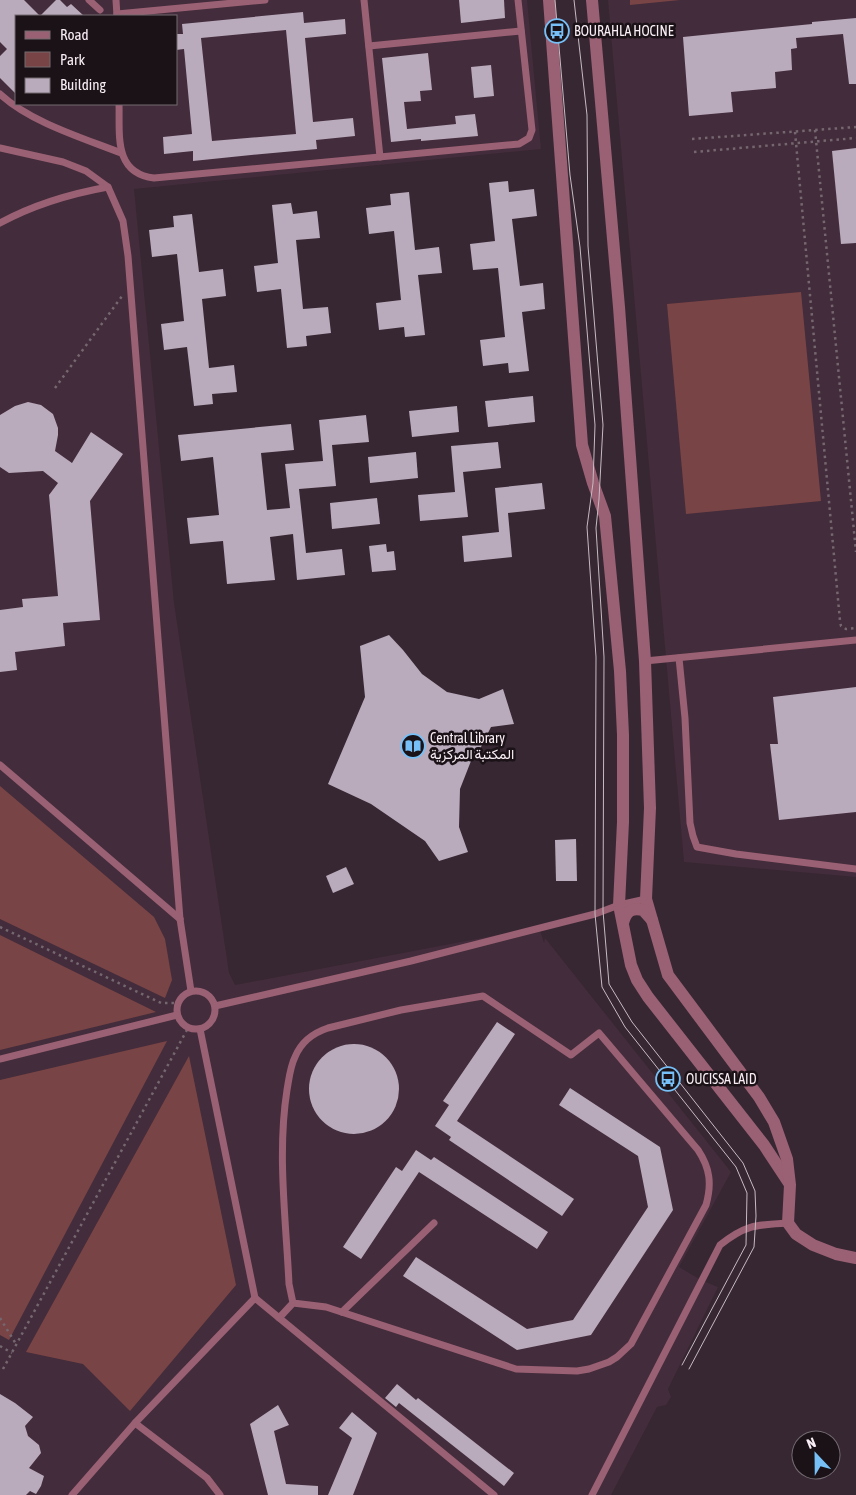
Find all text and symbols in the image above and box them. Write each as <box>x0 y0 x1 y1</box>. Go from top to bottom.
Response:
legend <box>15 15 178 105</box>
bus stop icon: BOURAHLA HOCINE <box>544 18 570 44</box>
place label: BOURAHLA HOCINE <box>574 23 674 39</box>
text: Road <box>60 26 89 43</box>
text: Park <box>60 51 85 68</box>
text: Building <box>60 76 106 93</box>
place label: Central Library المكتبة المركزية <box>430 730 514 763</box>
library icon: Central Library المكتبة المركزية <box>400 733 426 759</box>
bus stop icon: OUCISSA LAID <box>655 1066 681 1092</box>
place label: OUCISSA LAID <box>686 1071 757 1087</box>
north arrow <box>791 1430 841 1480</box>
text: N <box>804 1434 818 1452</box>

